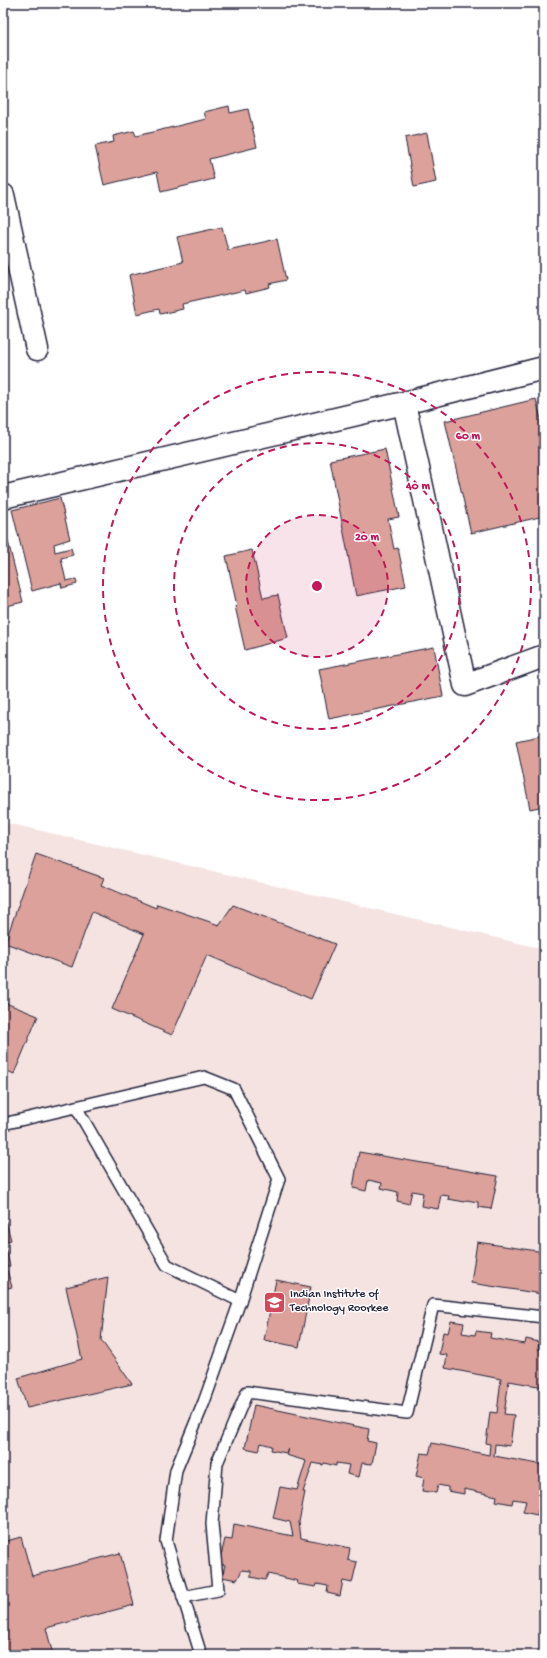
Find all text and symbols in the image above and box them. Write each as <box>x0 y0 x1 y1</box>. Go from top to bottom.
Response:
text: 60 m <box>456 430 481 444</box>
text: 40 m <box>405 480 430 494</box>
text: 20 m <box>355 531 380 545</box>
centre of rings <box>310 579 324 593</box>
place label: Indian Institute of Technology Roorkee <box>289 1288 389 1316</box>
school or university icon: Indian Institute of Technology Roorkee <box>261 1289 287 1315</box>

